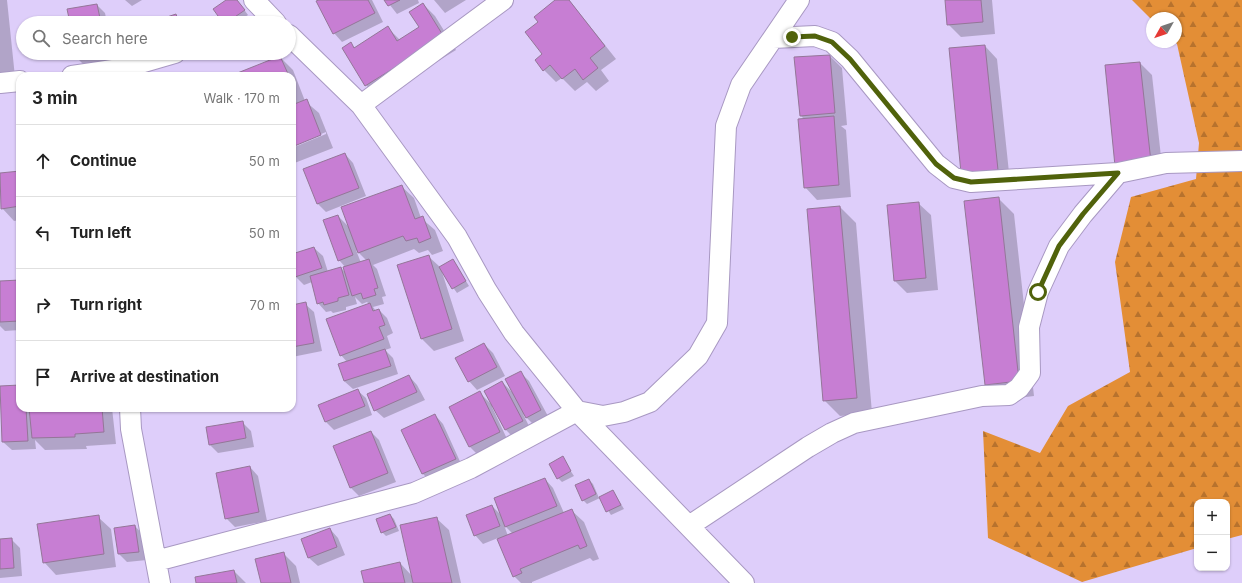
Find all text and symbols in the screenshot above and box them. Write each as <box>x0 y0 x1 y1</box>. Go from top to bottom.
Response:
north arrow <box>1146 12 1182 48</box>
search box <box>16 16 296 60</box>
icon: search <box>30 27 52 49</box>
route end <box>783 28 801 46</box>
text: Search here <box>62 29 148 48</box>
text: 3 min <box>32 88 78 108</box>
text: Walk · 170 m <box>204 90 280 106</box>
icon: ahead <box>32 150 54 172</box>
text: Continue <box>70 151 137 170</box>
text: 50 m <box>249 153 280 169</box>
icon: left <box>32 222 54 244</box>
text: Turn left <box>70 223 131 242</box>
text: 50 m <box>249 225 280 241</box>
route start <box>1029 283 1047 301</box>
icon: right <box>32 294 54 316</box>
text: Turn right <box>70 295 142 314</box>
text: 70 m <box>250 297 280 313</box>
icon: arrive <box>32 366 54 388</box>
text: Arrive at destination <box>70 367 219 386</box>
map controls <box>1194 499 1230 571</box>
button: + <box>1194 499 1230 535</box>
button: − <box>1194 535 1230 571</box>

